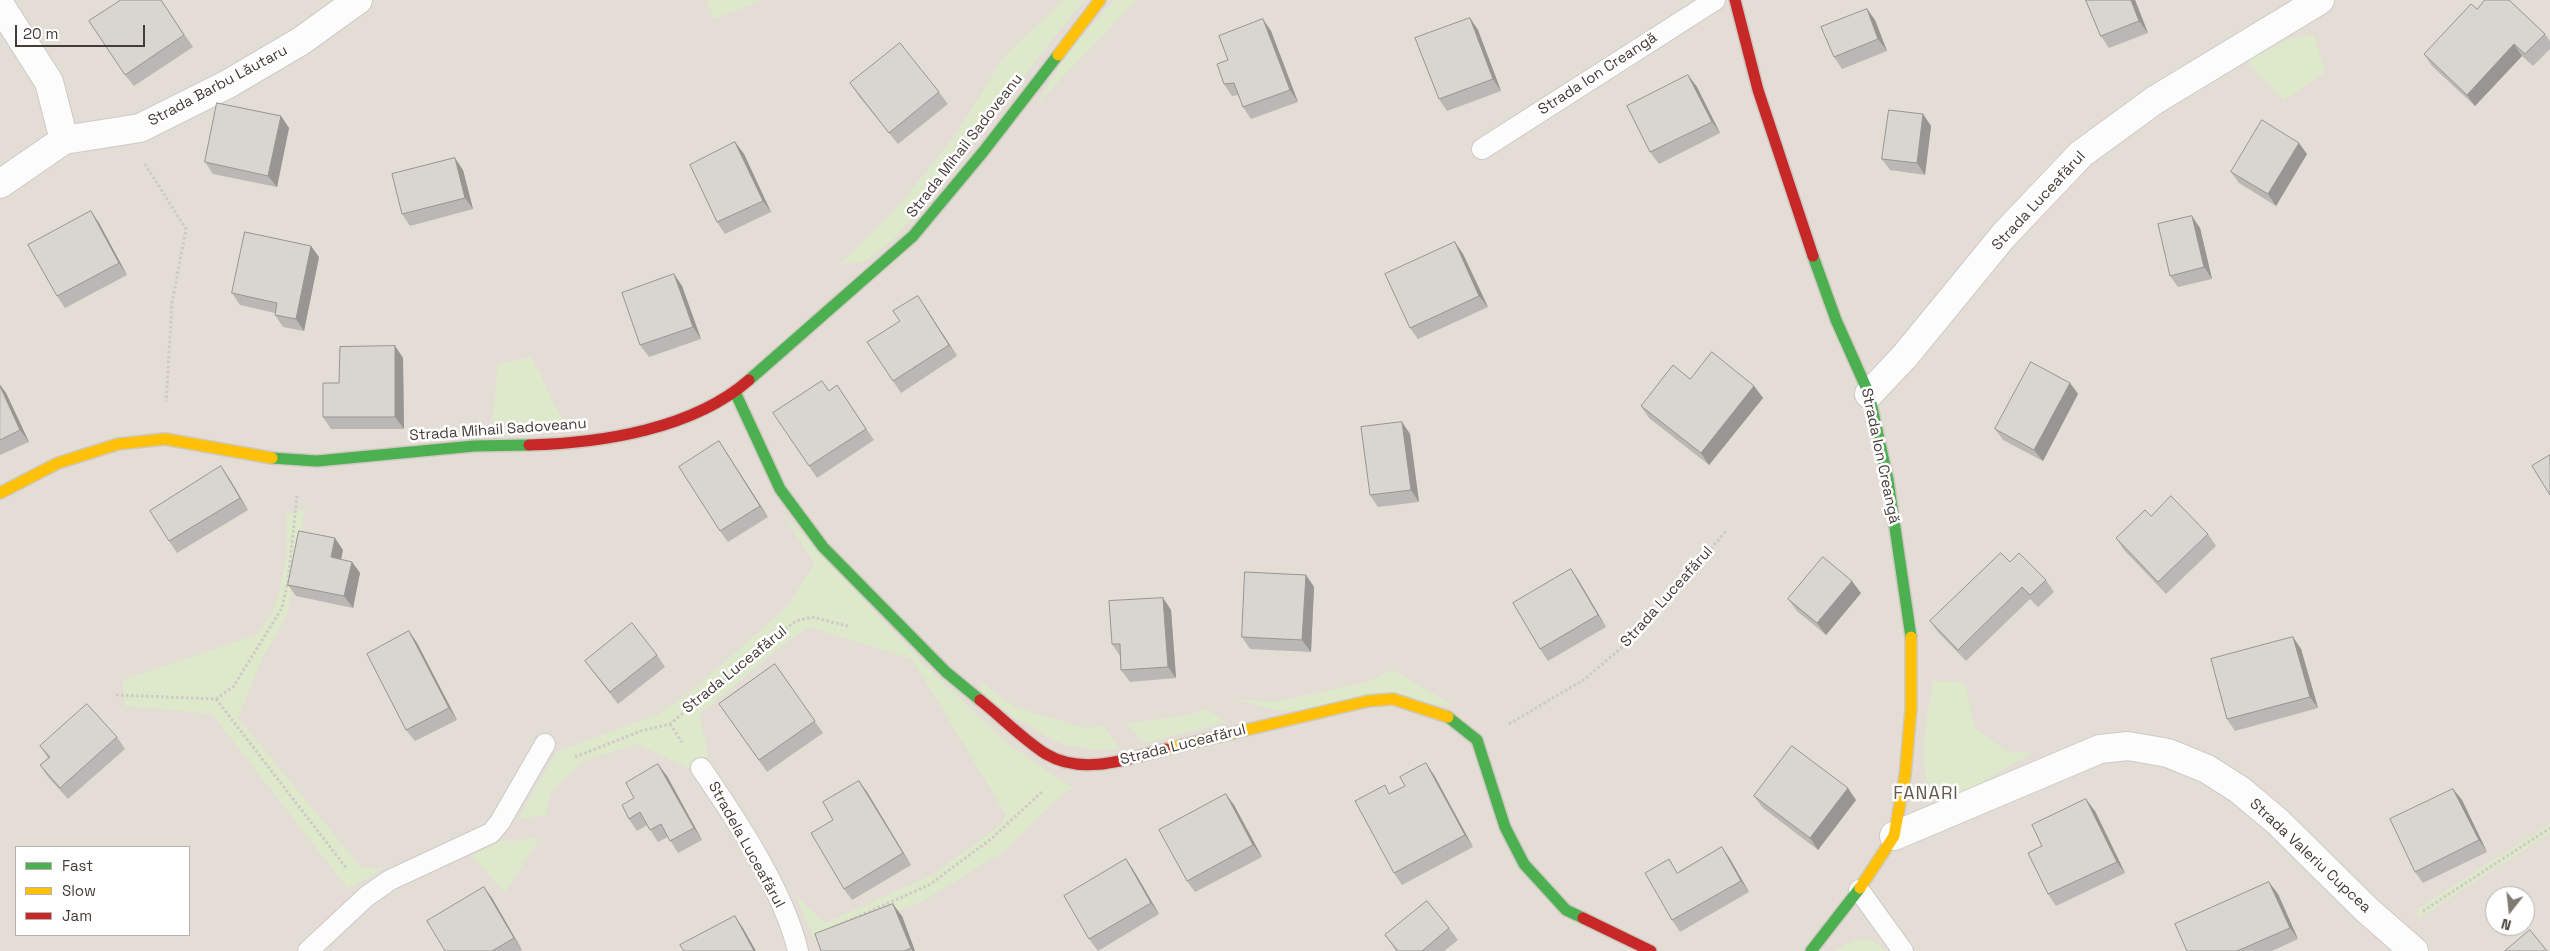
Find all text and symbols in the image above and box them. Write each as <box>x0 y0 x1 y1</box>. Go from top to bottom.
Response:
scale bar <box>18 15 148 47</box>
text: 20 m <box>23 24 58 43</box>
street label: Strada Ion Creangă <box>1535 29 1661 119</box>
street label: Strada Barbu Lăutaru <box>145 42 291 130</box>
street label: Strada Mihail Sadoveanu <box>903 71 1027 221</box>
street label: Strada Luceafărul <box>1988 148 2090 254</box>
street label: Strada Ion Creangă <box>1857 387 1903 525</box>
street label: Strada Mihail Sadoveanu <box>409 415 587 445</box>
street label: Strada Luceafărul <box>1617 543 1717 651</box>
street label: Strada Luceafărul <box>679 622 791 718</box>
street label: Strada Luceafărul <box>1118 721 1248 769</box>
street label: Stradela Luceafărul <box>704 779 788 911</box>
district label: FANARI <box>1893 783 1959 805</box>
street label: Strada Valeriu Cupcea <box>2246 795 2374 917</box>
legend <box>15 846 190 936</box>
text: Fast <box>62 856 93 875</box>
text: Slow <box>62 881 96 900</box>
north arrow <box>2485 886 2535 936</box>
text: Jam <box>62 906 92 925</box>
text: N <box>2499 915 2513 934</box>

